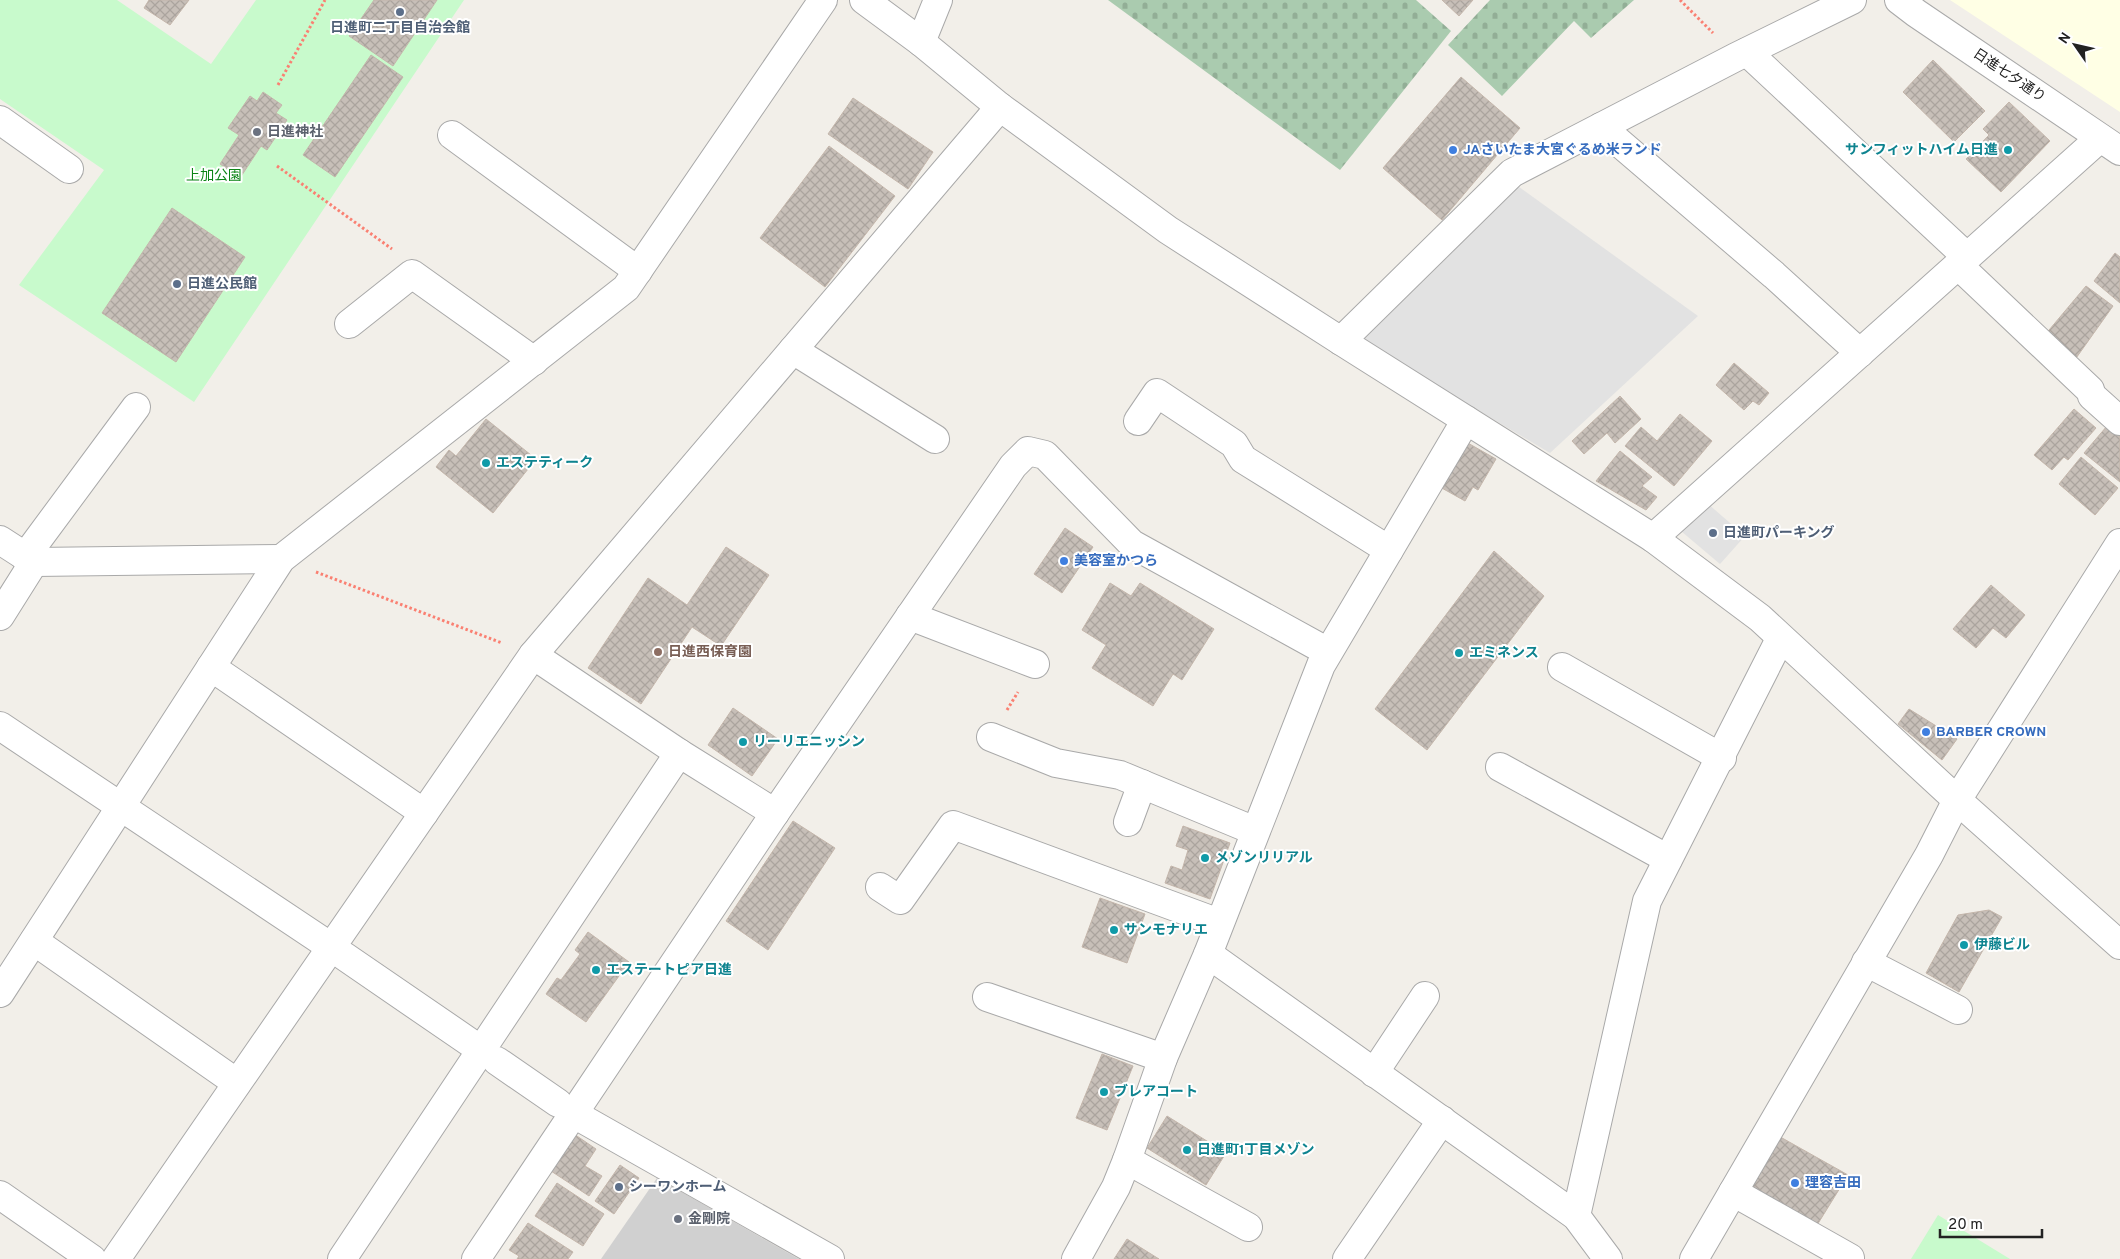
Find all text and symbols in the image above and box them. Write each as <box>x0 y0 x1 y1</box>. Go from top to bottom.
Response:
marker: 日進町二丁目自治会館 <box>394 6 406 18</box>
place label: 日進町二丁目自治会館 <box>330 19 470 37</box>
north arrow <box>2050 20 2100 70</box>
text: N <box>2056 30 2075 47</box>
street label: 日進七夕通り <box>1969 45 2049 107</box>
place label: 日進神社 <box>267 123 323 141</box>
marker: 日進神社 <box>251 126 263 138</box>
place label: JAさいたま大宮ぐるめ米ランド <box>1463 142 1662 159</box>
place label: サンフィットハイム日進 <box>1845 142 1998 159</box>
marker: JAさいたま大宮ぐるめ米ランド <box>1447 144 1459 156</box>
marker: サンフィットハイム日進 <box>2002 144 2014 156</box>
park label: 上加公園 <box>186 168 242 185</box>
place label: 日進公民館 <box>187 276 257 293</box>
marker: 日進公民館 <box>171 278 183 290</box>
place label: エステティーク <box>496 455 593 472</box>
marker: エステティーク <box>480 457 492 469</box>
place label: 日進町パーキング <box>1723 524 1835 542</box>
marker: 日進町パーキング <box>1707 527 1719 539</box>
place label: 美容室かつら <box>1074 553 1158 570</box>
marker: 美容室かつら <box>1058 555 1070 567</box>
place label: 日進西保育園 <box>668 644 752 661</box>
place label: エミネンス <box>1469 645 1539 662</box>
marker: 日進西保育園 <box>652 646 664 658</box>
marker: エミネンス <box>1453 647 1465 659</box>
place label: BARBER CROWN <box>1936 724 2046 741</box>
marker: BARBER CROWN <box>1920 726 1932 738</box>
place label: リーリエニッシン <box>753 734 865 751</box>
marker: リーリエニッシン <box>737 736 749 748</box>
place label: メゾンリリアル <box>1215 849 1313 867</box>
marker: メゾンリリアル <box>1199 852 1211 864</box>
place label: サンモナリエ <box>1124 922 1208 939</box>
marker: サンモナリエ <box>1108 924 1120 936</box>
place label: 伊藤ビル <box>1974 937 2030 954</box>
marker: 伊藤ビル <box>1958 939 1970 951</box>
place label: エステートピア日進 <box>606 962 732 979</box>
marker: エステートピア日進 <box>590 964 602 976</box>
place label: ブレアコート <box>1114 1083 1198 1101</box>
marker: ブレアコート <box>1098 1086 1110 1098</box>
place label: 日進町1丁目メゾン <box>1197 1141 1315 1159</box>
marker: 日進町1丁目メゾン <box>1181 1144 1193 1156</box>
place label: 理容吉田 <box>1805 1175 1861 1192</box>
marker: 理容吉田 <box>1789 1177 1801 1189</box>
place label: シーワンホーム <box>629 1179 727 1196</box>
marker: シーワンホーム <box>613 1181 625 1193</box>
scale bar <box>1940 1206 2042 1238</box>
place label: 金剛院 <box>688 1211 730 1228</box>
marker: 金剛院 <box>672 1213 684 1225</box>
text: 20 m <box>1948 1216 1983 1235</box>

